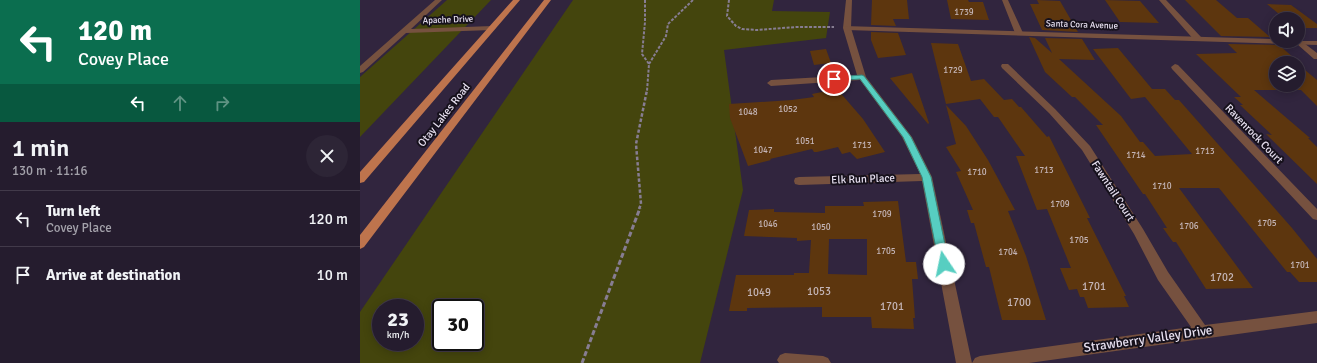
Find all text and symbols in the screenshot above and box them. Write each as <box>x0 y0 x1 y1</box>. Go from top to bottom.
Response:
house number: 1739 <box>954 7 974 18</box>
map controls <box>1269 12 1305 92</box>
button: sound <box>1269 12 1305 48</box>
text: 120 m <box>78 14 152 48</box>
street label: Apache Drive <box>423 14 474 26</box>
icon: left <box>12 16 64 68</box>
street label: Santa Cora Avenue <box>1046 18 1119 32</box>
text: Covey Place <box>78 48 169 70</box>
button: layers <box>1269 56 1305 92</box>
pin <box>817 62 851 96</box>
house number: 1729 <box>943 65 963 76</box>
icon: arrive <box>823 68 845 90</box>
street label: Otay Lakes Road <box>415 81 473 149</box>
icon: left <box>127 92 149 114</box>
icon: ahead <box>169 92 191 114</box>
icon: right <box>211 92 233 114</box>
street label: Ravenrock Court <box>1222 102 1286 166</box>
house number: 1052 <box>778 104 798 115</box>
house number: 1048 <box>738 107 758 118</box>
text: 1 min <box>12 133 69 163</box>
button: close <box>306 135 348 177</box>
house number: 1051 <box>795 136 815 147</box>
house number: 1713 <box>852 140 872 151</box>
house number: 1047 <box>753 145 773 156</box>
house number: 1713 <box>1195 146 1215 157</box>
house number: 1714 <box>1126 150 1146 161</box>
street label: Fawntail Court <box>1089 158 1137 224</box>
text: 130 m · 11:16 <box>12 163 88 179</box>
house number: 1713 <box>1034 165 1054 176</box>
house number: 1710 <box>967 167 987 178</box>
street label: Elk Run Place <box>831 171 895 187</box>
house number: 1710 <box>1152 181 1172 192</box>
house number: 1709 <box>1050 199 1070 210</box>
text: Turn left <box>46 202 100 220</box>
icon: left <box>12 208 34 230</box>
house number: 1709 <box>872 209 892 220</box>
text: 120 m <box>308 210 348 228</box>
house number: 1705 <box>1257 218 1277 229</box>
house number: 1046 <box>758 219 778 230</box>
text: Covey Place <box>46 220 112 236</box>
house number: 1706 <box>1179 221 1199 232</box>
house number: 1050 <box>811 222 831 233</box>
house number: 1705 <box>1069 235 1089 246</box>
position arrow <box>923 243 965 285</box>
house number: 1705 <box>876 246 896 257</box>
house number: 1704 <box>998 247 1018 258</box>
house number: 1701 <box>1290 260 1310 271</box>
icon: arrive <box>12 264 34 286</box>
text: Arrive at destination <box>46 266 181 284</box>
text: 10 m <box>317 266 348 284</box>
house number: 1702 <box>1210 271 1234 284</box>
house number: 1701 <box>1082 280 1106 293</box>
house number: 1053 <box>807 285 831 298</box>
house number: 1049 <box>747 286 771 299</box>
house number: 1700 <box>1007 296 1031 309</box>
speed limit sign: 30 <box>432 299 484 351</box>
house number: 1701 <box>880 300 904 313</box>
text: 23 <box>387 307 409 332</box>
street label: Strawberry Valley Drive <box>1083 322 1213 356</box>
text: km/h <box>387 329 409 341</box>

